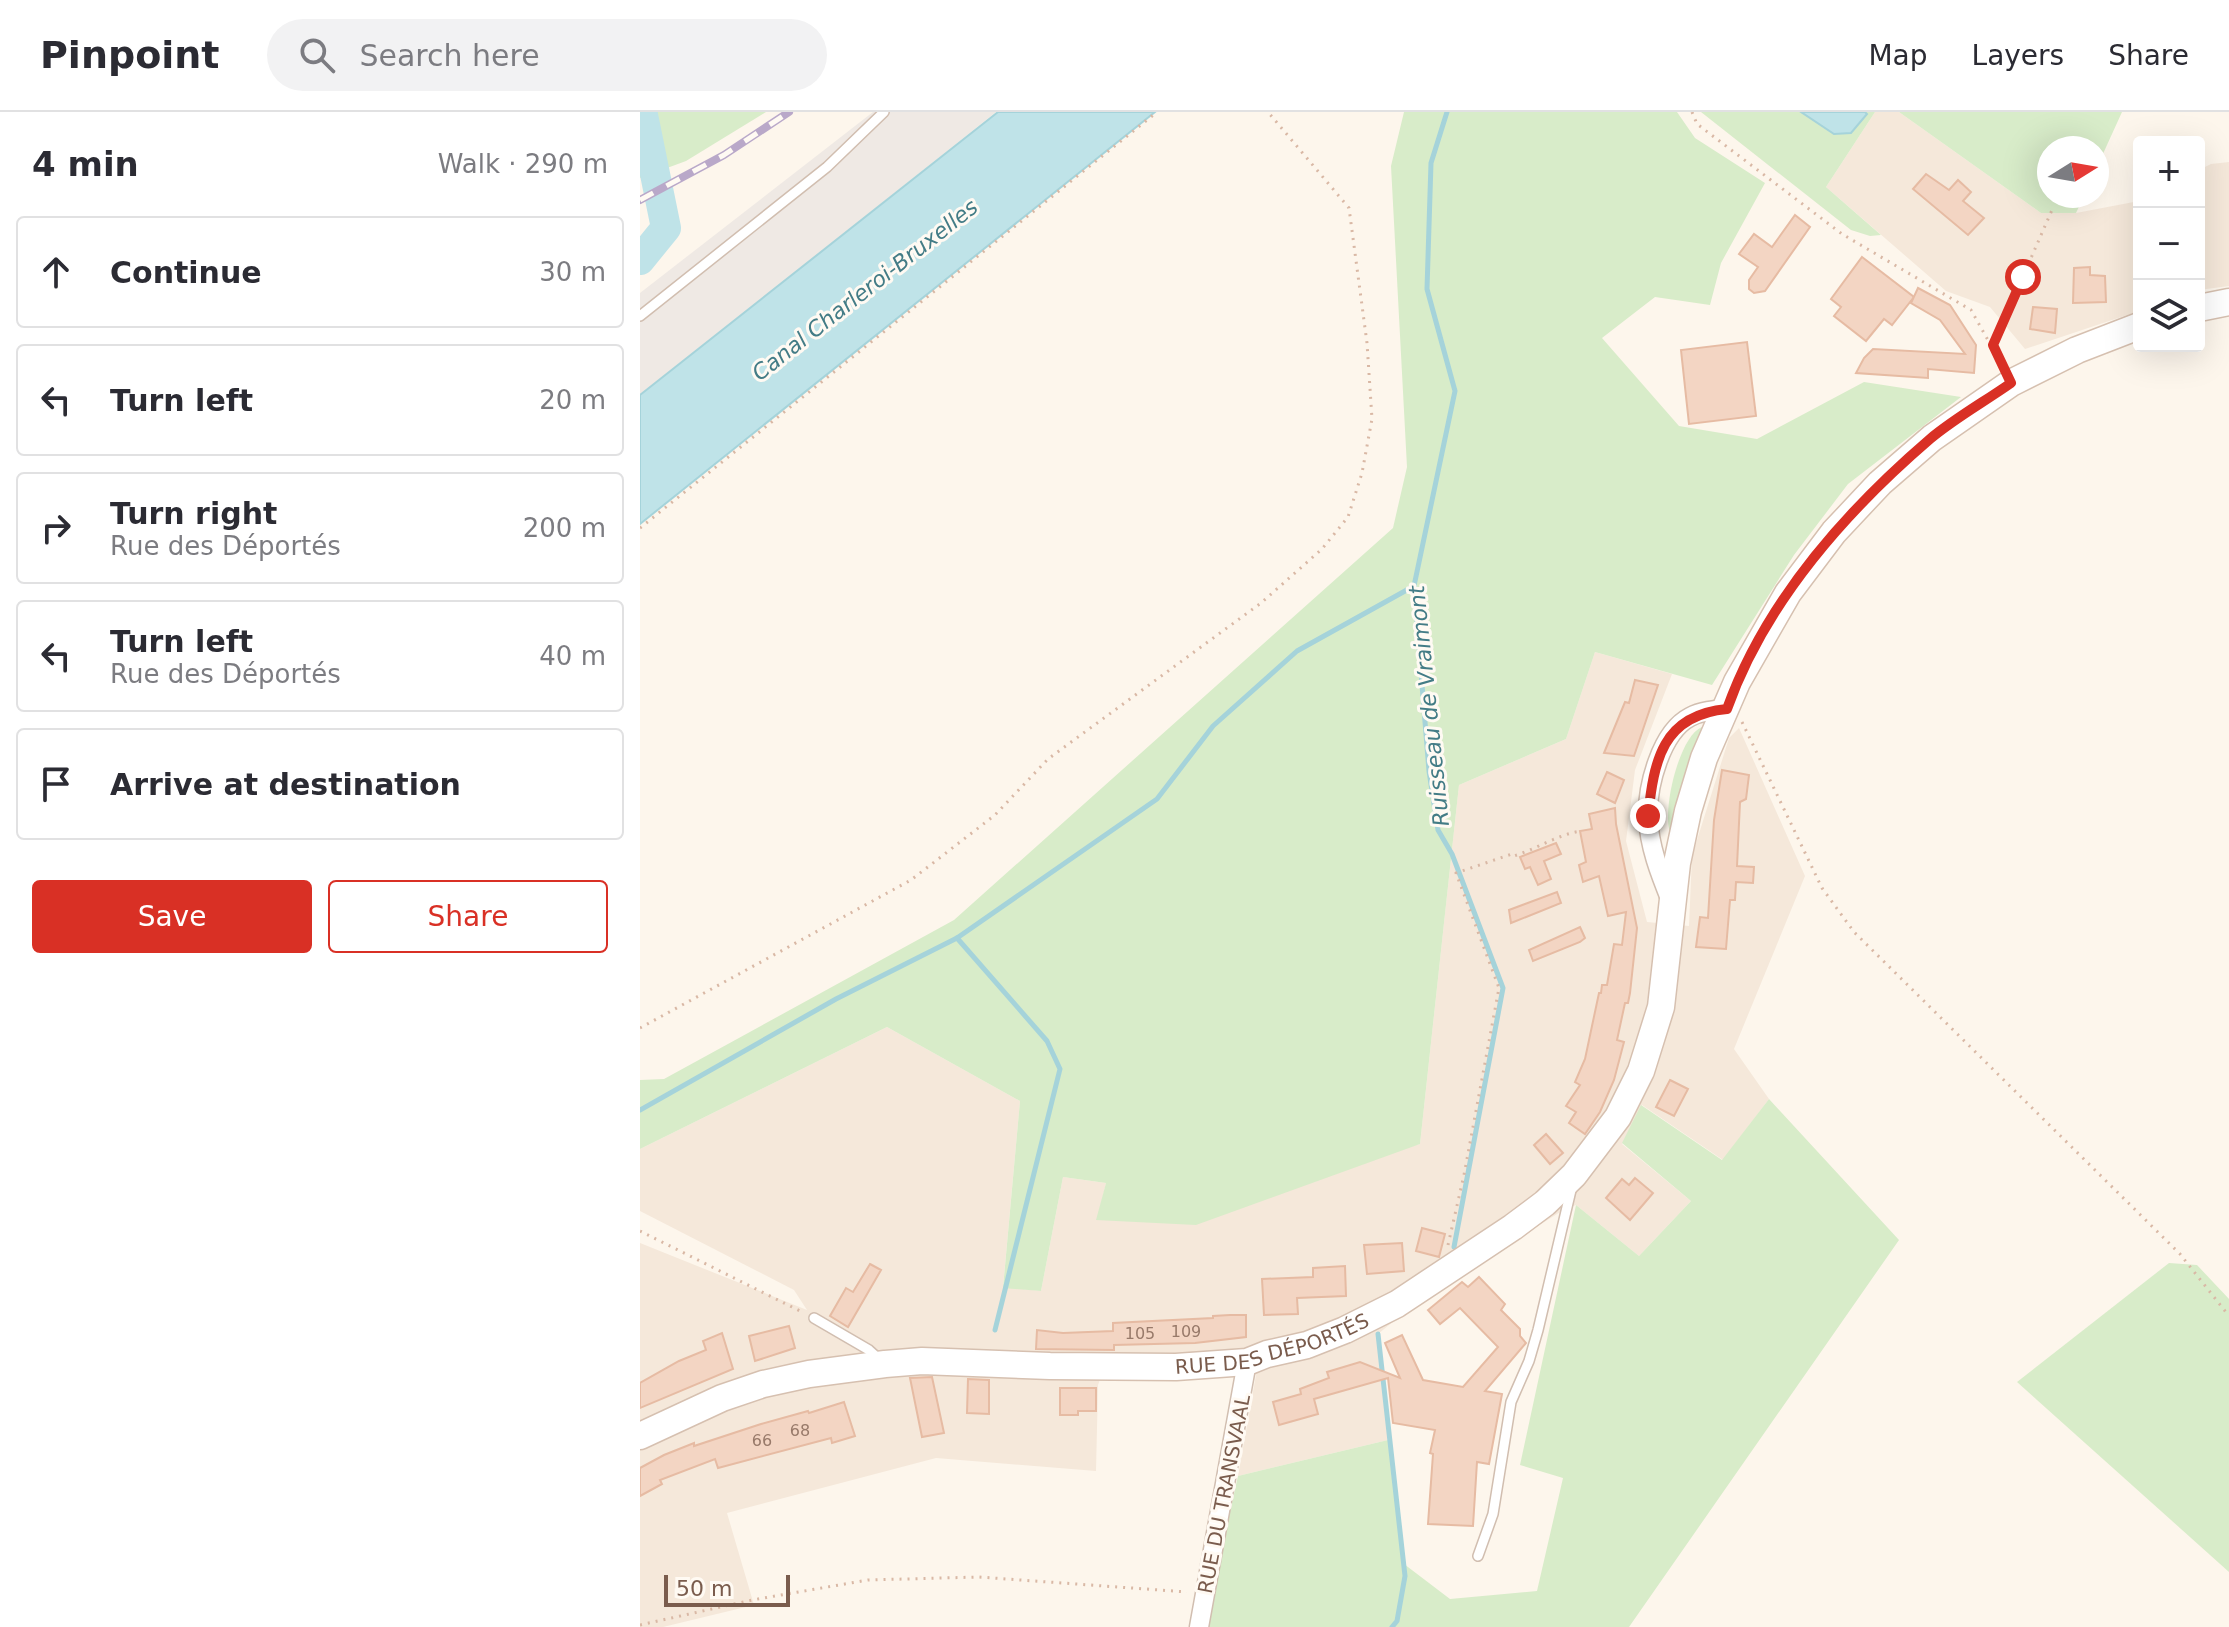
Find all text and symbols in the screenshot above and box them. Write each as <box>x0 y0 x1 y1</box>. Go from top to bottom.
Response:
search box <box>267 19 827 91</box>
text: Pinpoint <box>40 33 219 77</box>
icon: search <box>295 33 339 77</box>
text: Search here <box>359 38 540 73</box>
text: Map <box>1868 39 1928 72</box>
text: Layers <box>1972 39 2064 72</box>
text: Share <box>2108 39 2189 72</box>
north arrow <box>2037 136 2109 208</box>
map controls <box>2133 136 2205 352</box>
button: + <box>2133 136 2205 208</box>
text: 4 min <box>32 144 139 184</box>
text: Walk · 290 m <box>438 149 608 179</box>
water label: Canal Charleroi-Bruxelles <box>747 194 983 386</box>
button: − <box>2133 208 2205 280</box>
icon: ahead <box>34 250 78 294</box>
text: Continue <box>110 255 262 290</box>
text: 30 m <box>539 257 606 287</box>
route start <box>2005 259 2041 295</box>
button: layers <box>2133 280 2205 352</box>
icon: left <box>34 378 78 422</box>
text: Turn left <box>110 383 253 418</box>
text: 20 m <box>539 385 606 415</box>
text: Turn right <box>110 496 277 531</box>
icon: right <box>34 506 78 550</box>
text: 200 m <box>523 513 606 543</box>
text: Rue des Déportés <box>110 531 341 561</box>
water label: Ruisseau de Vraimont <box>1404 583 1454 828</box>
text: Turn left <box>110 624 253 659</box>
icon: left <box>34 634 78 678</box>
text: 40 m <box>539 641 606 671</box>
text: Rue des Déportés <box>110 659 341 689</box>
icon: arrive <box>34 762 78 806</box>
text: Arrive at destination <box>110 767 461 802</box>
route end <box>1630 798 1666 834</box>
button: Save <box>32 880 312 953</box>
button: Share <box>328 880 608 953</box>
street label: RUE DES DÉPORTÉS <box>1174 1308 1373 1379</box>
house number: 109 <box>1171 1322 1201 1341</box>
house number: 105 <box>1125 1324 1155 1343</box>
street label: RUE DU TRANSVAAL <box>1193 1392 1255 1595</box>
house number: 68 <box>790 1421 810 1440</box>
house number: 66 <box>752 1431 772 1450</box>
scale bar <box>664 1571 790 1607</box>
text: 50 m <box>676 1576 732 1601</box>

